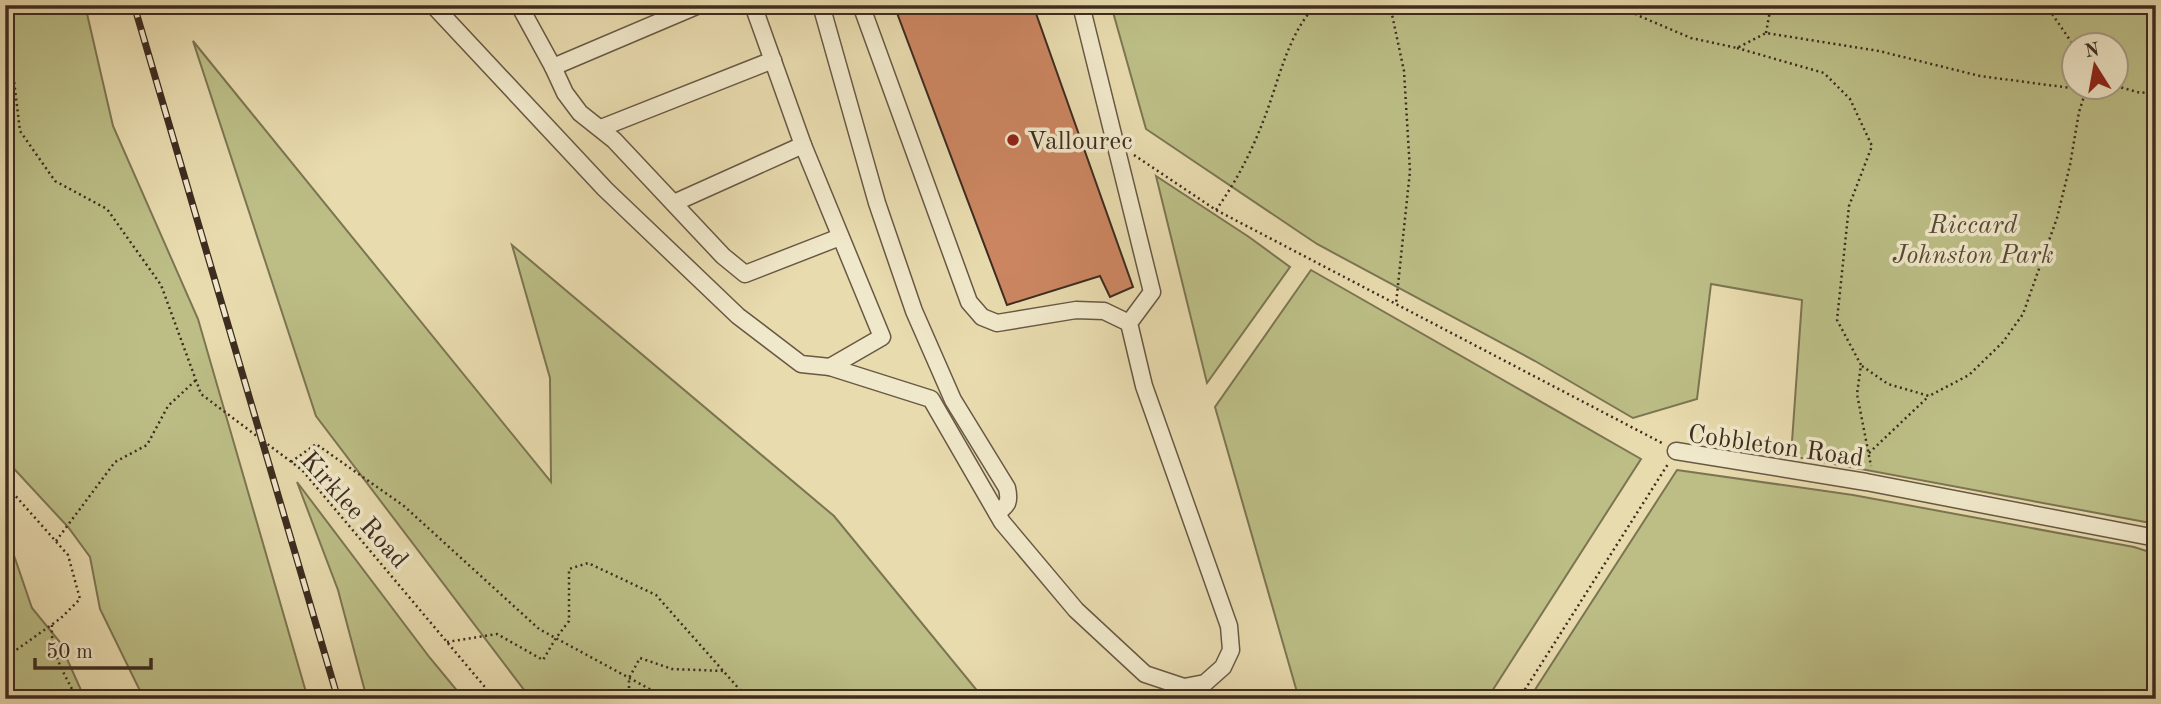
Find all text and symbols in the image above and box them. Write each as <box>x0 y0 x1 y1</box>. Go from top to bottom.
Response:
north arrow <box>2060 32 2130 102</box>
text: N <box>2083 41 2102 62</box>
place label: Vallourec <box>1027 129 1133 155</box>
marker: Vallourec <box>1005 132 1021 148</box>
park label: Riccard Johnston Park <box>1892 213 2054 269</box>
street label: Cobbleton Road <box>1686 422 1865 472</box>
street label: Kirklee Road <box>295 447 412 574</box>
scale bar <box>35 627 150 671</box>
text: 50 m <box>46 642 93 663</box>

